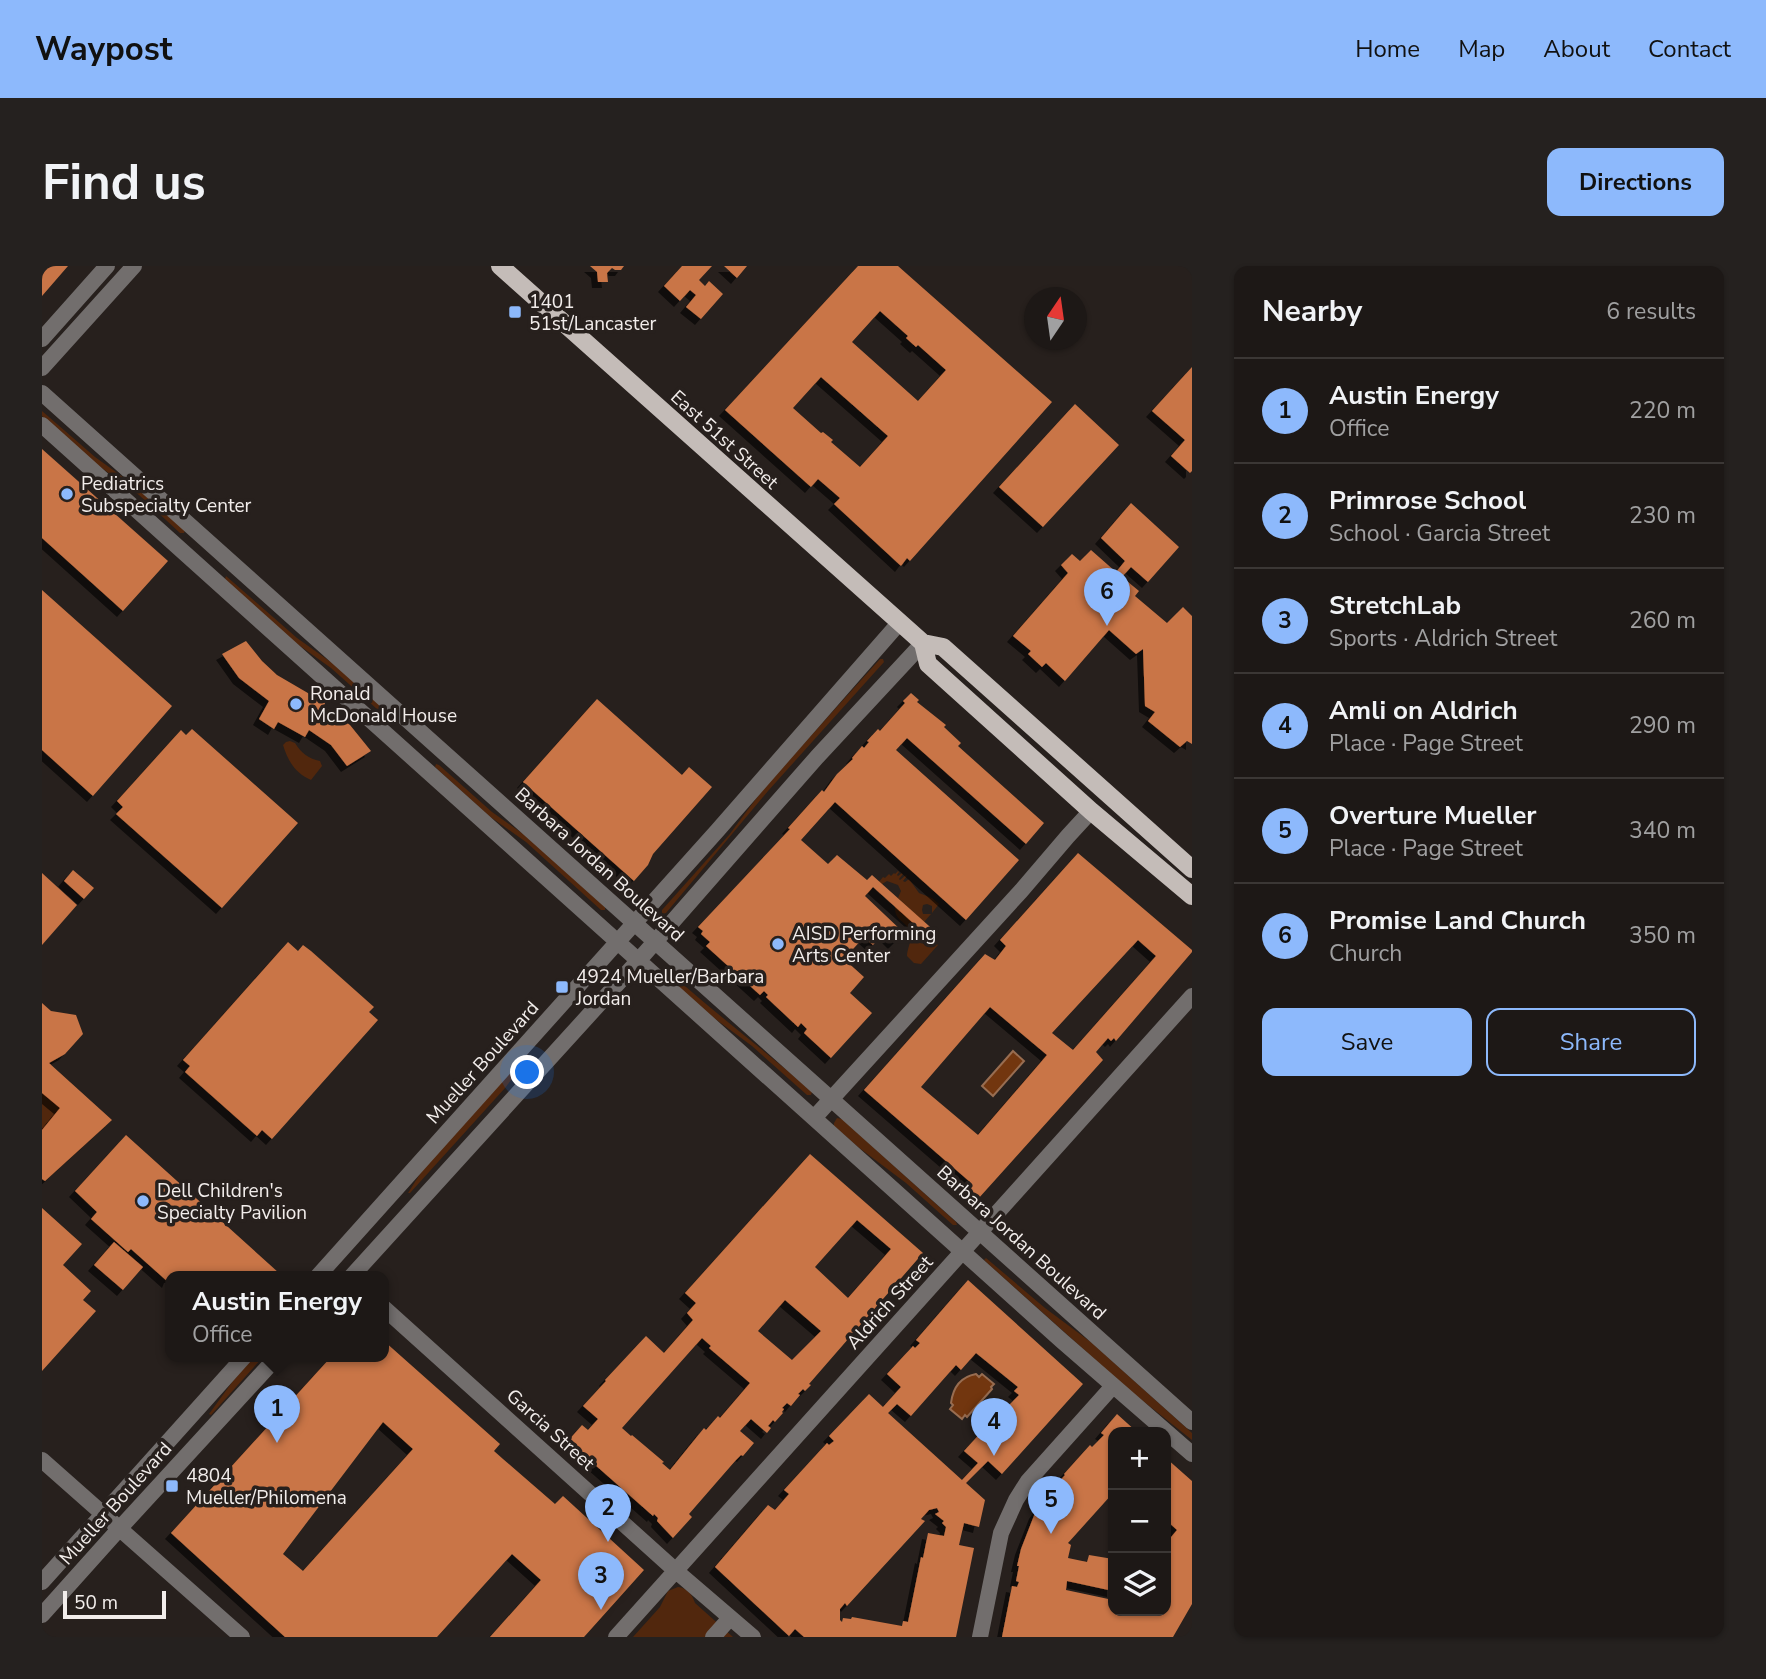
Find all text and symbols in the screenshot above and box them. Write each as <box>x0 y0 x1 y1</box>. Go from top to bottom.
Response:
text: Waypost <box>35 27 172 72</box>
text: Home <box>1355 33 1420 65</box>
text: Map <box>1458 33 1505 65</box>
text: About <box>1543 33 1610 65</box>
text: Contact <box>1648 33 1731 65</box>
button: Directions <box>1547 148 1724 216</box>
text: Find us <box>42 149 206 216</box>
north arrow <box>1024 287 1087 350</box>
place label: 1401 51st/Lancaster <box>529 289 656 337</box>
text: Nearby <box>1262 291 1362 332</box>
text: 6 results <box>1606 296 1696 327</box>
marker: 1401 51st/Lancaster <box>507 304 523 320</box>
text: Austin Energy <box>1329 378 1499 413</box>
street label: East 51st Street <box>665 384 784 495</box>
text: 1 <box>1278 395 1292 426</box>
text: 220 m <box>1629 395 1696 426</box>
text: Office <box>1329 413 1389 444</box>
place label: Pediatrics Subspecialty Center <box>81 471 252 519</box>
text: Primrose School <box>1329 483 1526 518</box>
marker: Pediatrics Subspecialty Center <box>59 486 75 502</box>
text: 2 <box>1278 500 1292 531</box>
text: 230 m <box>1629 500 1696 531</box>
text: School · Garcia Street <box>1329 518 1550 549</box>
pin: 6 <box>1084 568 1130 626</box>
text: StretchLab <box>1329 588 1461 623</box>
text: 3 <box>1278 605 1292 636</box>
text: 260 m <box>1629 605 1696 636</box>
text: Sports · Aldrich Street <box>1329 623 1557 654</box>
place label: Ronald McDonald House <box>310 681 457 729</box>
text: Amli on Aldrich <box>1329 693 1518 728</box>
marker: Ronald McDonald House <box>288 696 304 712</box>
text: 4 <box>1278 710 1292 741</box>
text: 290 m <box>1629 710 1696 741</box>
text: Place · Page Street <box>1329 728 1523 759</box>
street label: Barbara Jordan Boulevard <box>509 782 690 948</box>
text: Overture Mueller <box>1329 798 1536 833</box>
text: 5 <box>1278 815 1292 846</box>
text: 340 m <box>1629 815 1696 846</box>
text: Place · Page Street <box>1329 833 1523 864</box>
text: Promise Land Church <box>1329 903 1586 938</box>
text: 6 <box>1278 920 1292 951</box>
text: 350 m <box>1629 920 1696 951</box>
place label: AISD Performing Arts Center <box>792 921 936 969</box>
marker: AISD Performing Arts Center <box>770 936 786 952</box>
text: Church <box>1329 938 1402 969</box>
place label: 4924 Mueller/Barbara Jordan <box>575 964 764 1012</box>
marker: 4924 Mueller/Barbara Jordan <box>554 979 570 995</box>
street label: Mueller Boulevard <box>421 996 545 1130</box>
button: Save <box>1262 1008 1472 1076</box>
button: Share <box>1486 1008 1696 1076</box>
your location <box>510 1055 544 1089</box>
street label: Barbara Jordan Boulevard <box>931 1160 1112 1326</box>
place label: Dell Children's Specialty Pavilion <box>157 1178 307 1226</box>
marker: Dell Children's Specialty Pavilion <box>135 1193 151 1209</box>
street label: Aldrich Street <box>841 1250 939 1355</box>
popup <box>165 1271 389 1362</box>
text: Austin Energy <box>192 1284 362 1319</box>
text: Office <box>192 1319 252 1350</box>
street label: Garcia Street <box>501 1383 600 1477</box>
pin: 1 <box>254 1385 300 1443</box>
pin: 4 <box>971 1398 1017 1456</box>
map controls <box>1108 1427 1171 1616</box>
button: + <box>1108 1427 1171 1490</box>
street label: Mueller Boulevard <box>54 1437 178 1571</box>
place label: 4804 Mueller/Philomena <box>186 1463 347 1511</box>
pin: 5 <box>1028 1476 1074 1534</box>
marker: 4804 Mueller/Philomena <box>164 1478 180 1494</box>
pin: 2 <box>585 1484 631 1542</box>
button: − <box>1108 1490 1171 1553</box>
pin: 3 <box>578 1552 624 1610</box>
button: layers <box>1108 1553 1171 1616</box>
scale bar <box>63 1588 166 1620</box>
text: 50 m <box>74 1590 118 1616</box>

